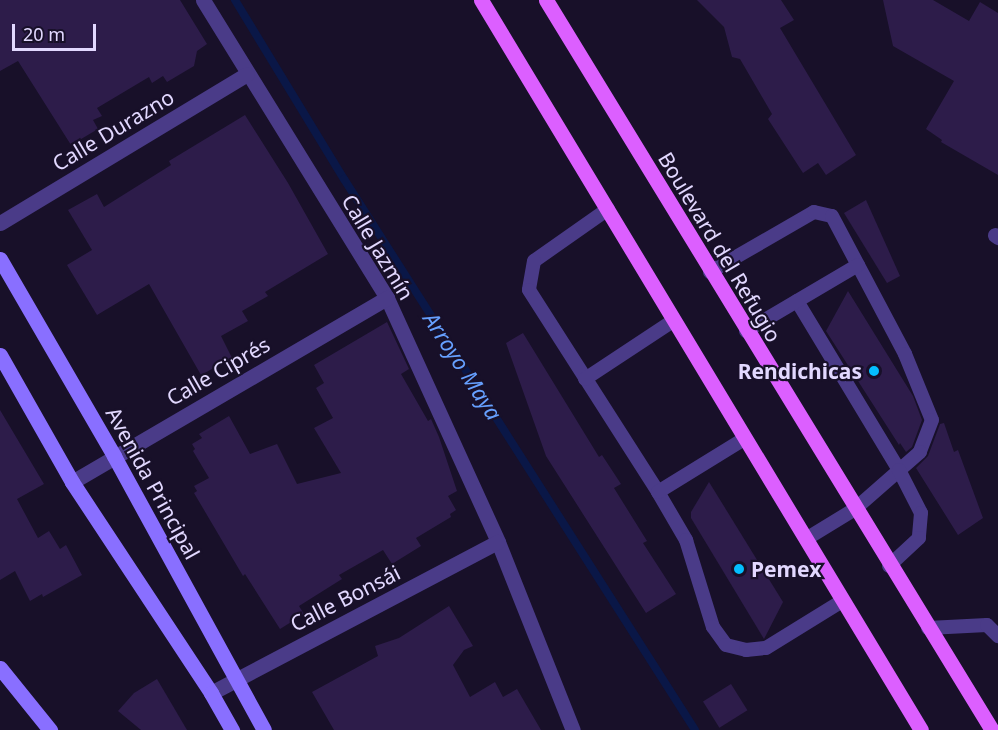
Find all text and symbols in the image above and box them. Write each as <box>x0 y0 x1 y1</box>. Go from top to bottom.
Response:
scale bar <box>15 12 99 50</box>
text: 20 m <box>23 22 65 46</box>
street label: Calle Durazno <box>48 84 178 176</box>
street label: Boulevard del Refugio <box>653 147 787 347</box>
street label: Calle Jazmín <box>337 190 419 304</box>
water label: Arroyo Maya <box>418 307 508 425</box>
street label: Calle Ciprés <box>162 331 274 411</box>
place label: Rendichicas <box>738 358 862 384</box>
marker: Rendichicas <box>867 364 881 378</box>
street label: Avenida Principal <box>101 403 205 563</box>
place label: Pemex <box>751 556 821 582</box>
street label: Calle Bonsái <box>286 560 404 636</box>
marker: Pemex <box>732 562 746 576</box>

